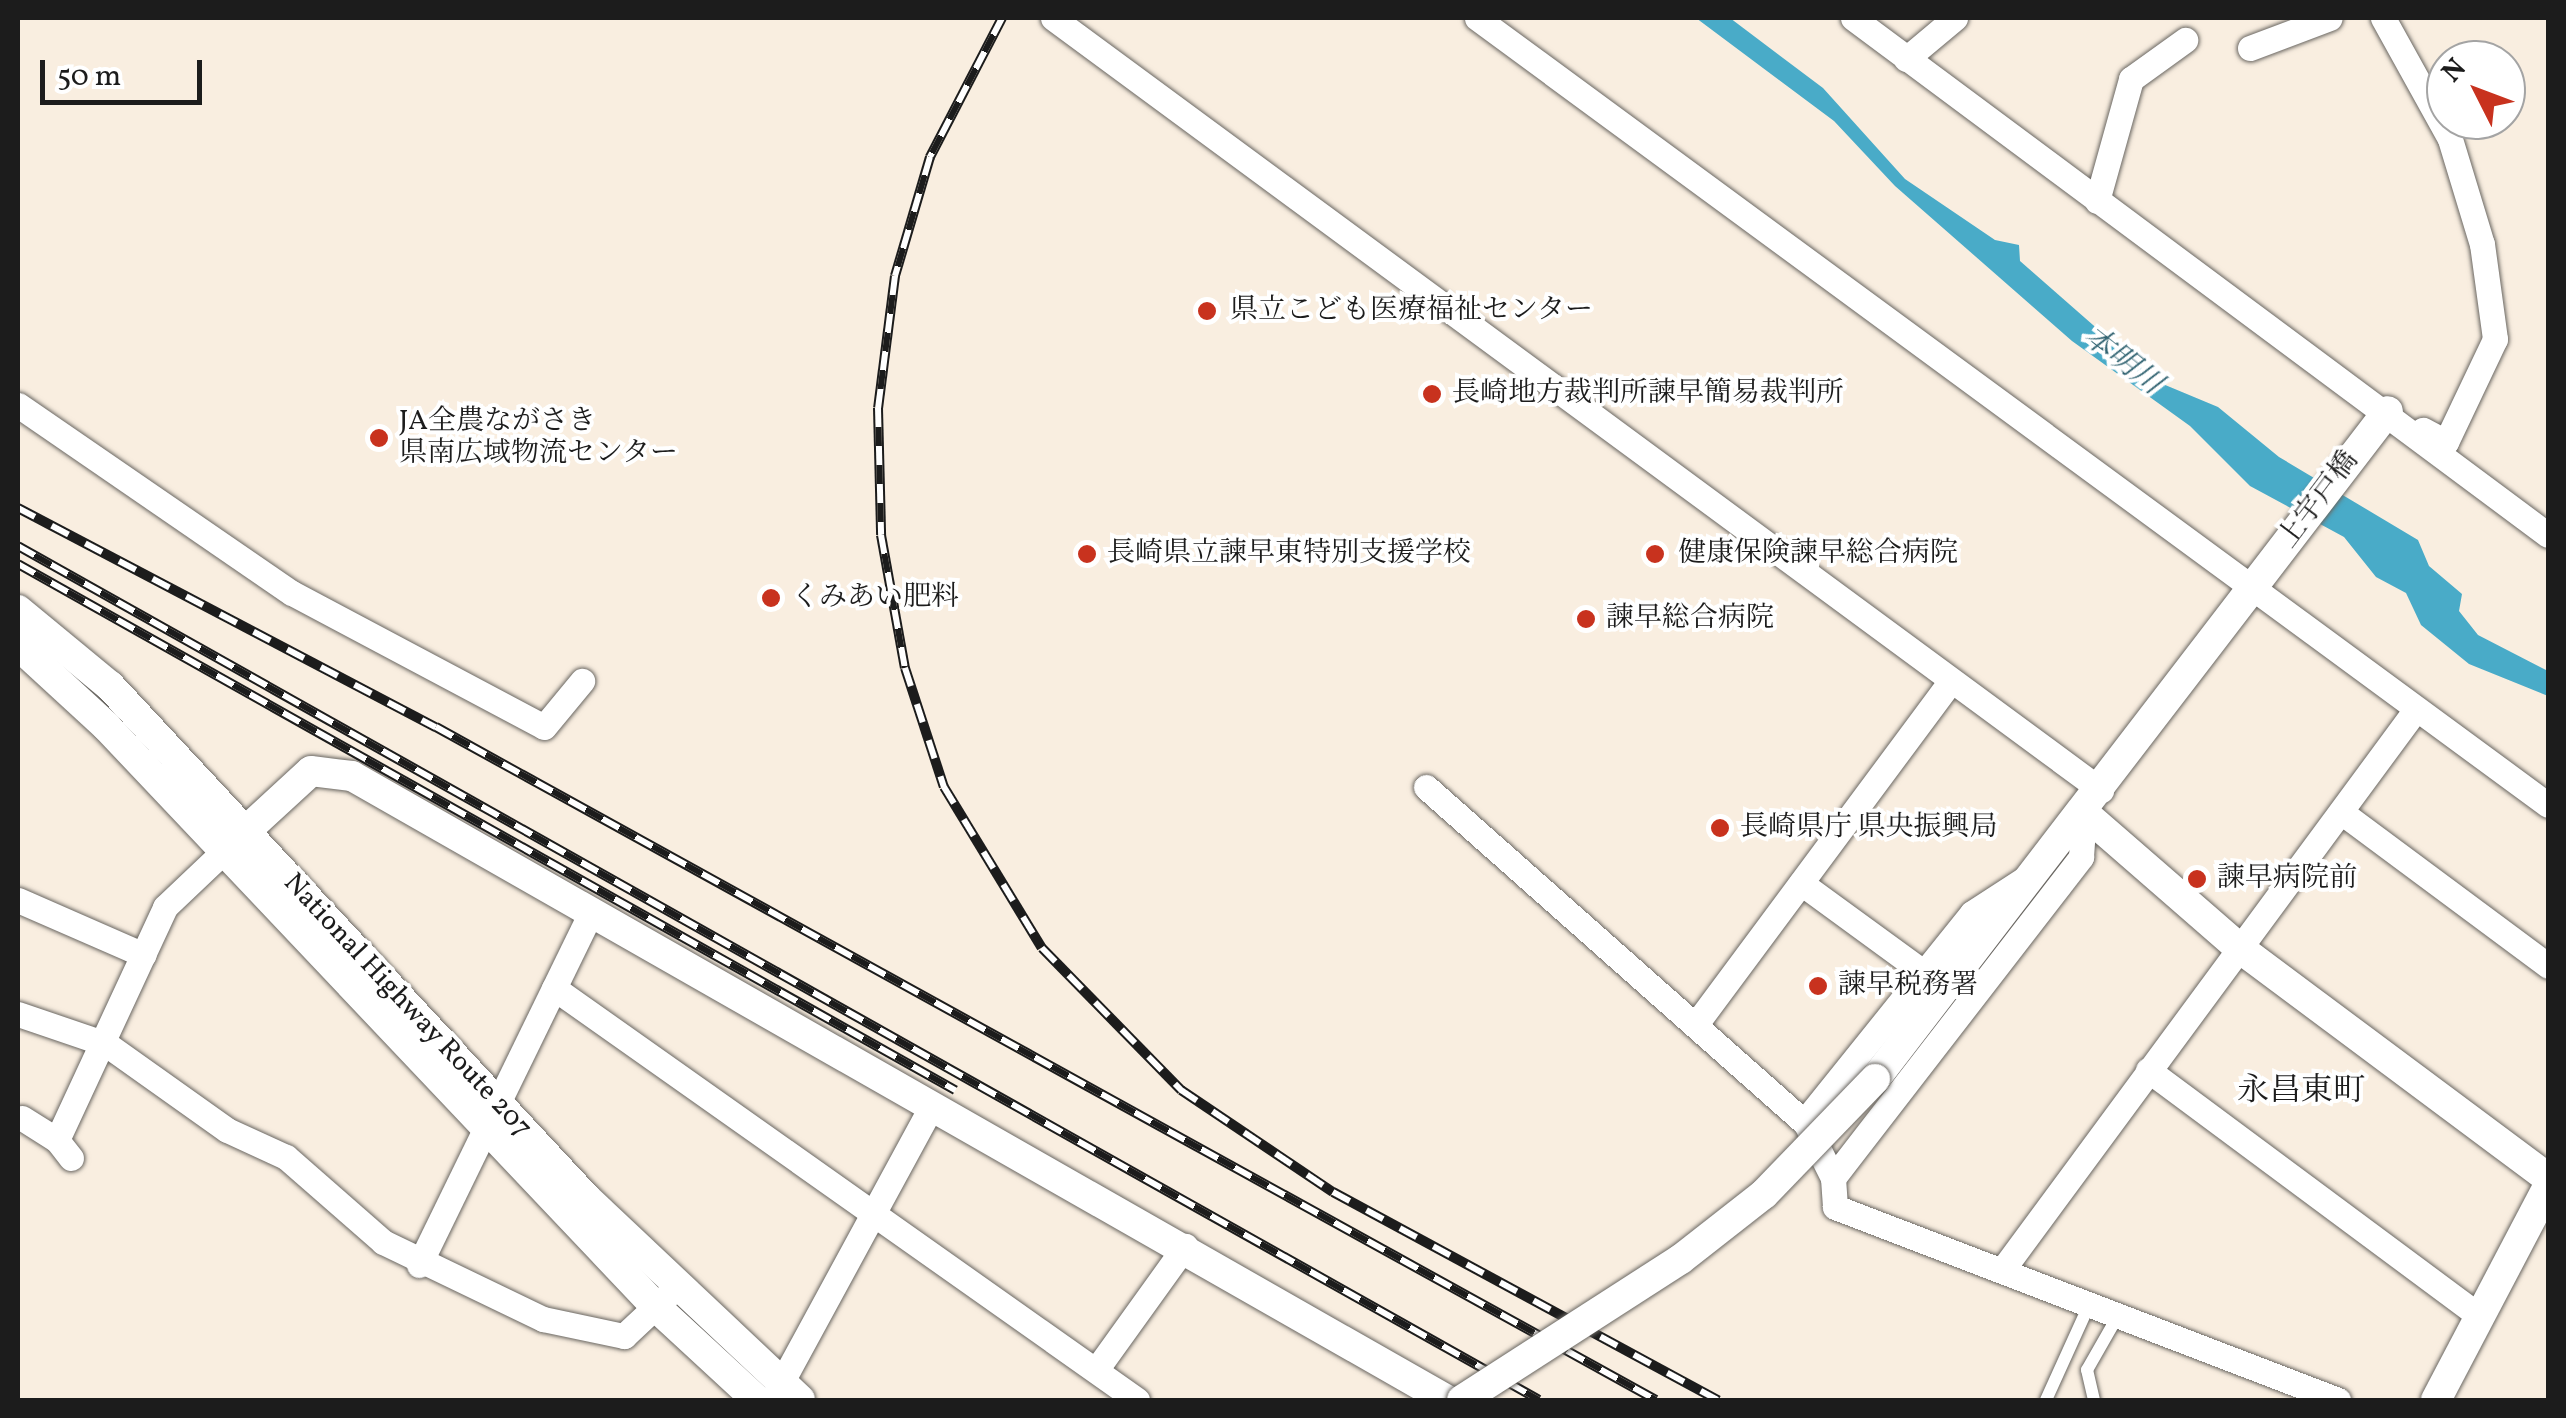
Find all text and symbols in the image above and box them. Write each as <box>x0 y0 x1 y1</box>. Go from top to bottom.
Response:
scale bar <box>45 40 208 102</box>
north arrow <box>2426 40 2526 140</box>
text: N <box>2434 50 2476 92</box>
text: 50 m <box>57 56 121 98</box>
place label: 県立こども医療福祉センター <box>1230 294 1594 328</box>
marker: 県立こども医療福祉センター <box>1194 298 1220 324</box>
water label: 本明川 <box>2075 319 2169 403</box>
place label: 長崎地方裁判所諫早簡易裁判所 <box>1452 377 1844 411</box>
marker: 長崎地方裁判所諫早簡易裁判所 <box>1421 383 1443 405</box>
place label: JA全農ながさき 県南広域物流センター <box>399 405 679 471</box>
marker: JA全農ながさき 県南広域物流センター <box>368 427 390 449</box>
street label: 上宇戸橋 <box>2272 445 2366 555</box>
place label: 長崎県立諫早東特別支援学校 <box>1107 537 1471 571</box>
place label: 健康保険諫早総合病院 <box>1678 537 1958 571</box>
marker: 健康保険諫早総合病院 <box>1642 541 1668 567</box>
marker: 長崎県立諫早東特別支援学校 <box>1076 543 1098 565</box>
place label: くみあい肥料 <box>791 581 959 615</box>
marker: くみあい肥料 <box>760 587 782 609</box>
place label: 諫早総合病院 <box>1606 602 1774 636</box>
marker: 諫早総合病院 <box>1575 608 1597 630</box>
place label: 長崎県庁 県央振興局 <box>1740 811 1998 845</box>
marker: 長崎県庁 県央振興局 <box>1709 817 1731 839</box>
place label: 諫早病院前 <box>2217 862 2357 896</box>
street label: National Highway Route 207 <box>275 867 539 1145</box>
marker: 諫早病院前 <box>2186 868 2208 890</box>
place label: 諫早税務署 <box>1838 969 1978 1003</box>
marker: 諫早税務署 <box>1807 975 1829 997</box>
district label: 永昌東町 <box>2237 1073 2365 1111</box>

